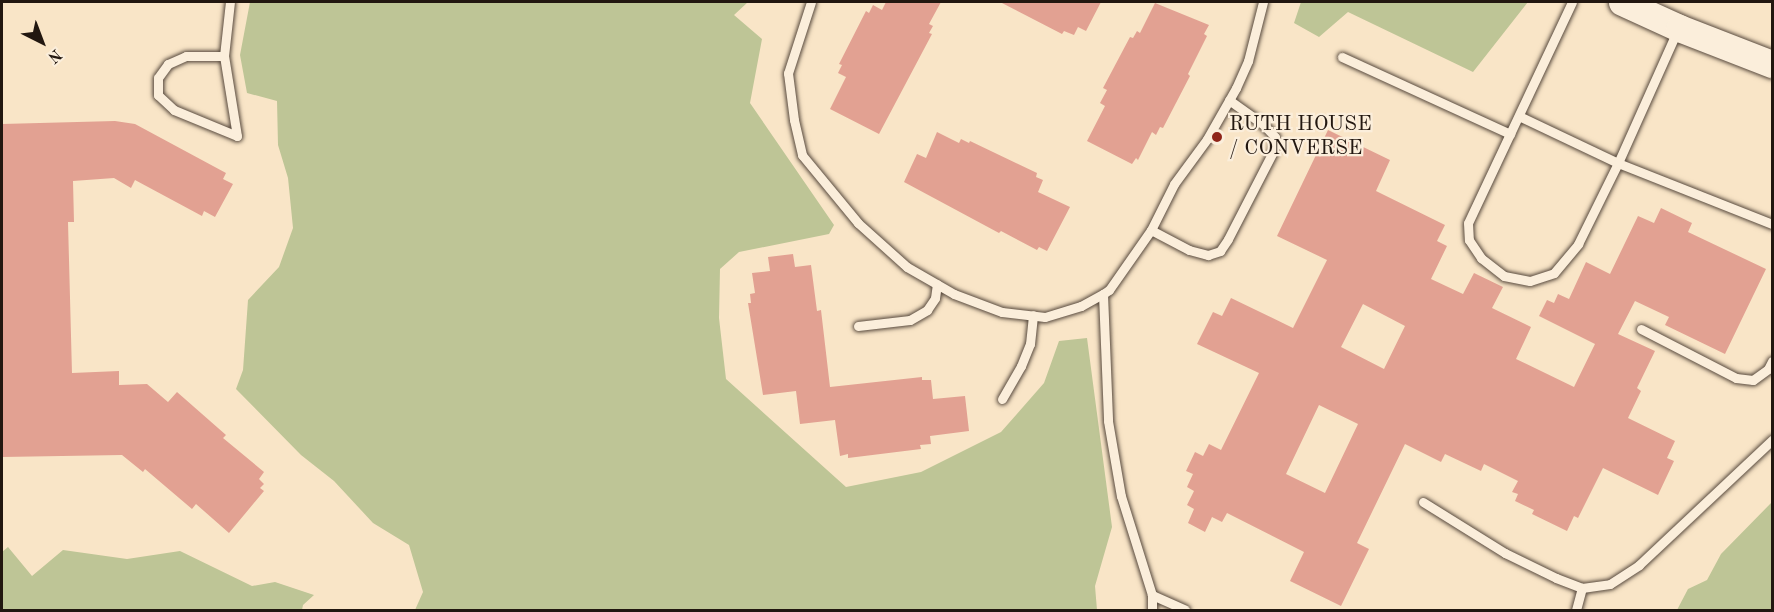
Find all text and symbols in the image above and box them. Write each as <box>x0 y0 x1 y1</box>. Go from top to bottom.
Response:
north arrow <box>12 12 72 72</box>
text: N <box>44 45 64 65</box>
place label: RUTH HOUSE / CONVERSE <box>1229 112 1372 162</box>
marker: RUTH HOUSE / CONVERSE <box>1210 130 1224 144</box>

